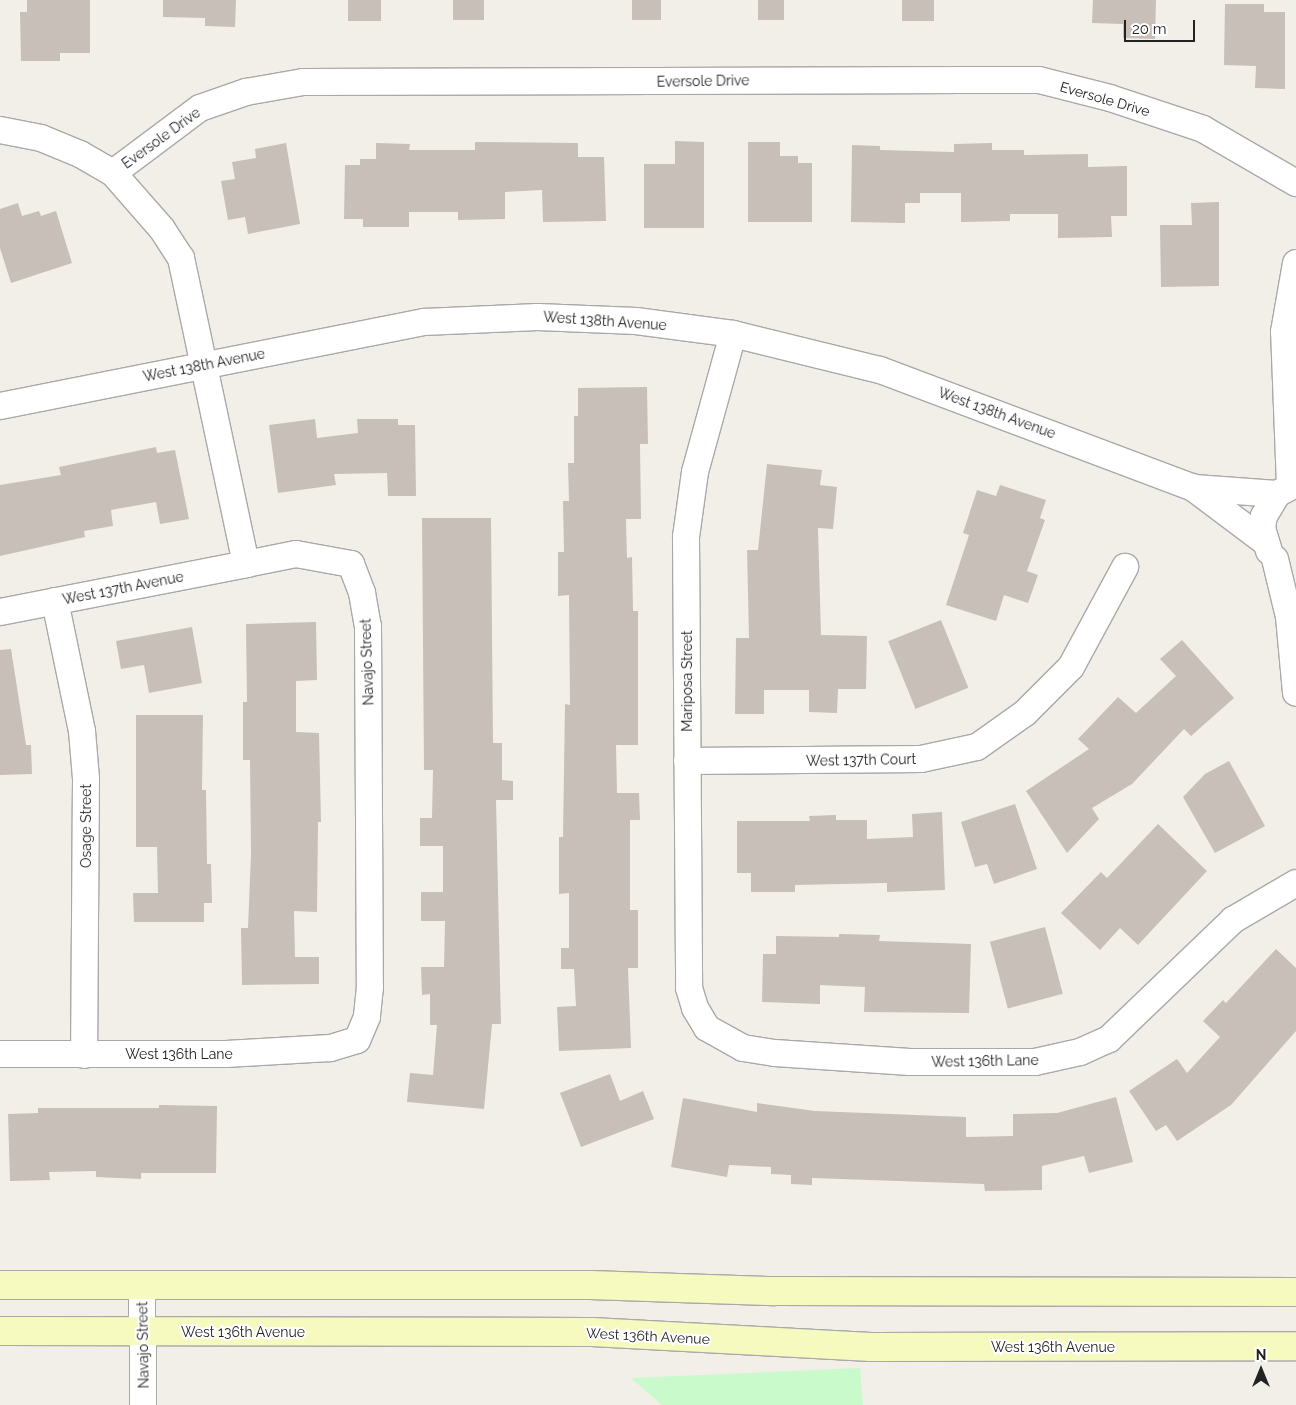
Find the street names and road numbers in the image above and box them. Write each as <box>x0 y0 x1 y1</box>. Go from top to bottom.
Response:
street label: Eversole Drive <box>657 72 749 90</box>
street label: Eversole Drive <box>1058 78 1152 120</box>
street label: Eversole Drive <box>119 104 203 172</box>
street label: West 138th Avenue <box>542 308 668 334</box>
street label: West 138th Avenue <box>141 345 267 385</box>
street label: West 138th Avenue <box>936 384 1058 442</box>
street label: West 137th Avenue <box>61 568 185 608</box>
street label: Navajo Street <box>357 618 377 706</box>
street label: Mariposa Street <box>679 630 695 732</box>
street label: West 137th Court <box>806 751 916 769</box>
street label: Osage Street <box>78 784 94 868</box>
street label: West 136th Lane <box>125 1046 233 1062</box>
street label: West 136th Lane <box>931 1052 1039 1070</box>
street label: Navajo Street <box>134 1301 152 1389</box>
street label: West 136th Avenue <box>181 1324 305 1340</box>
street label: West 136th Avenue <box>585 1324 711 1348</box>
street label: West 136th Avenue <box>991 1339 1115 1355</box>

